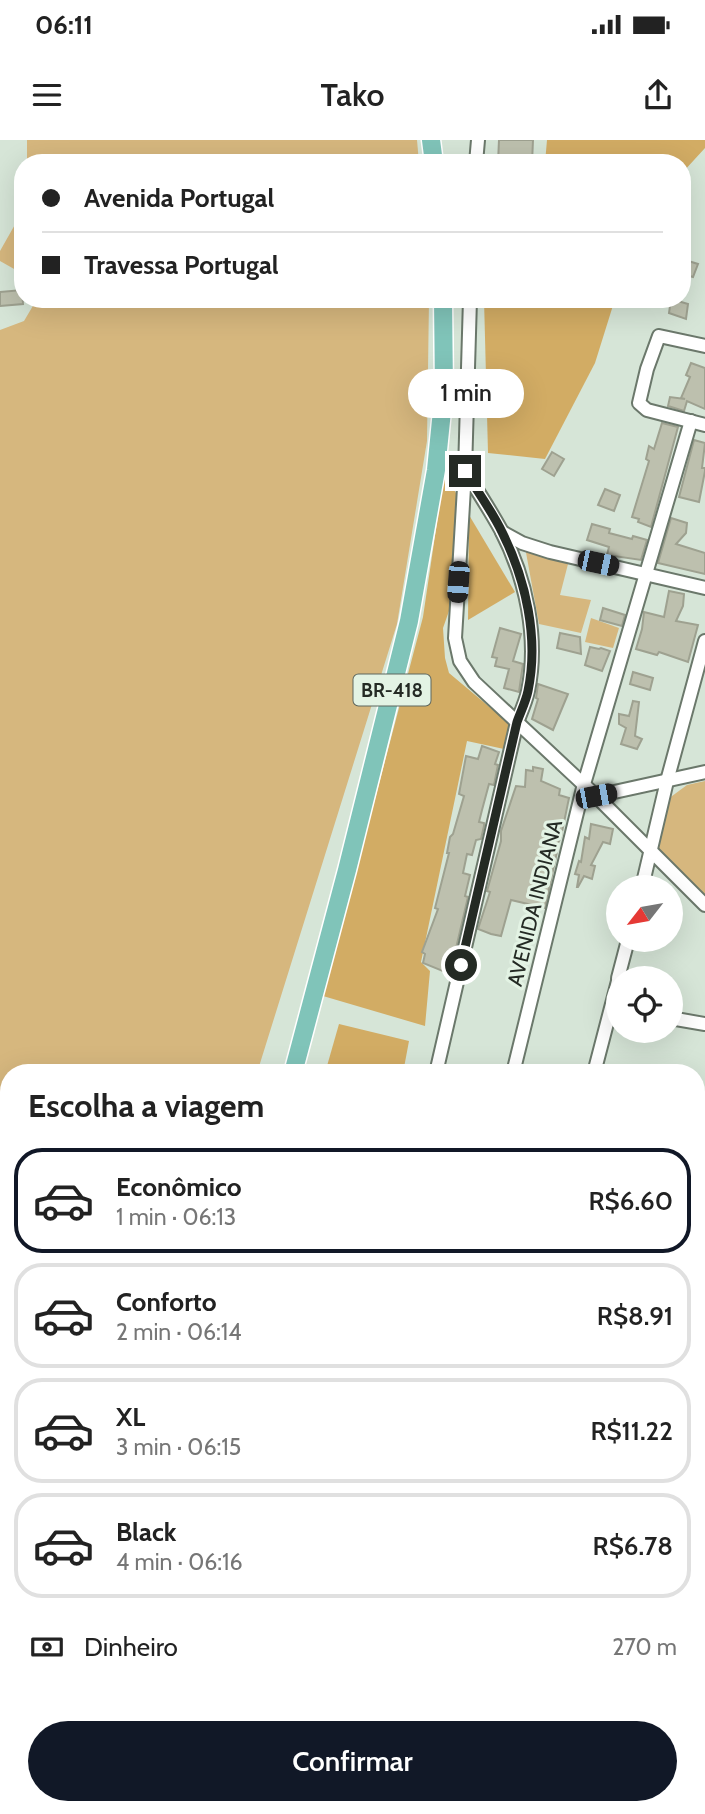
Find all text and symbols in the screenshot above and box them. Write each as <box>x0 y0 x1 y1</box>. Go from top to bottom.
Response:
text: 06:11 <box>35 9 93 41</box>
text: Tako <box>321 75 384 114</box>
icon: menu <box>28 76 66 114</box>
icon: share <box>639 76 677 114</box>
text: Avenida Portugal <box>84 182 274 214</box>
text: Travessa Portugal <box>84 249 279 281</box>
callout: 1 min <box>407 370 523 418</box>
text: 1 min <box>440 379 492 407</box>
route end <box>449 455 481 487</box>
car <box>576 548 621 578</box>
car <box>447 560 470 604</box>
road number: BR-418 <box>354 674 430 706</box>
car <box>574 782 619 810</box>
street label: AVENIDA INDIANA <box>502 817 567 989</box>
north arrow <box>606 875 682 952</box>
map controls <box>606 875 683 1043</box>
route start <box>445 949 477 981</box>
button: locate <box>606 966 683 1043</box>
text: Escolha a viagem <box>28 1086 264 1125</box>
icon: car <box>32 1169 95 1232</box>
text: Econômico <box>116 1171 242 1203</box>
text: R$6.60 <box>589 1185 673 1217</box>
text: 1 min · 06:13 <box>116 1203 236 1231</box>
icon: car <box>32 1284 95 1347</box>
text: Conforto <box>116 1286 217 1318</box>
text: R$8.91 <box>597 1300 673 1332</box>
text: 2 min · 06:14 <box>116 1318 242 1346</box>
icon: car <box>32 1399 95 1462</box>
text: XL <box>116 1401 145 1433</box>
text: R$11.22 <box>590 1415 673 1447</box>
text: 3 min · 06:15 <box>116 1433 241 1461</box>
icon: car <box>32 1514 95 1577</box>
text: Black <box>116 1516 176 1548</box>
text: R$6.78 <box>593 1530 673 1562</box>
text: 4 min · 06:16 <box>116 1548 243 1576</box>
icon: cash <box>28 1628 66 1666</box>
text: Dinheiro <box>84 1631 178 1663</box>
text: 270 m <box>612 1633 677 1661</box>
button: Confirmar <box>28 1721 677 1801</box>

